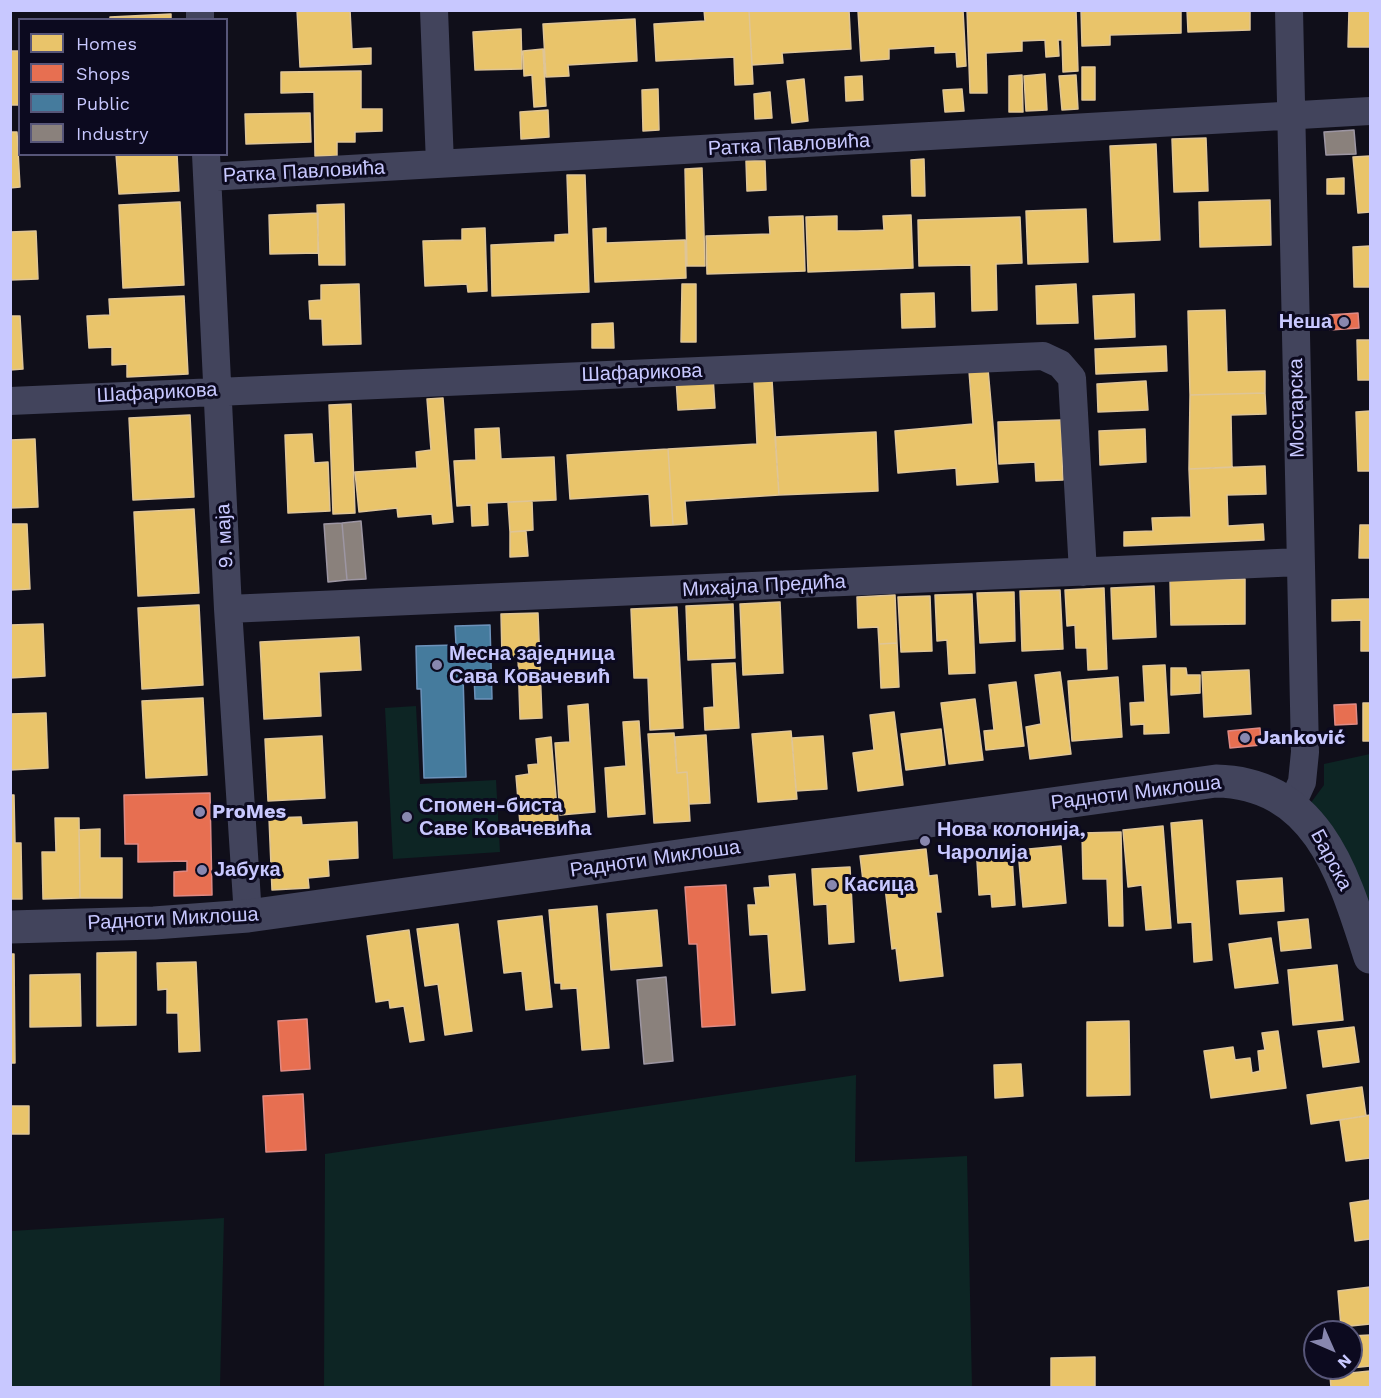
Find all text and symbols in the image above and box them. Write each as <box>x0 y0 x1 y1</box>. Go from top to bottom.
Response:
legend <box>18 18 228 156</box>
text: Homes <box>76 33 137 54</box>
text: Shops <box>76 63 130 84</box>
text: Public <box>76 93 130 114</box>
text: Industry <box>76 123 148 144</box>
street label: Ратка Павловића <box>707 129 871 161</box>
street label: Ратка Павловића <box>222 156 386 188</box>
place label: Неша <box>1279 310 1332 334</box>
marker: Неша <box>1337 315 1351 329</box>
street label: Мостарска <box>1284 358 1310 458</box>
street label: Шафарикова <box>581 359 703 387</box>
street label: Шафарикова <box>96 378 218 408</box>
street label: 9. маја <box>211 503 239 569</box>
street label: Михајла Предића <box>681 570 847 602</box>
place label: Месна заједница Сава Ковачевић <box>449 642 615 689</box>
marker: Месна заједница Сава Ковачевић <box>430 658 444 672</box>
place label: Janković <box>1257 726 1345 750</box>
marker: Janković <box>1238 731 1252 745</box>
street label: Радноти Миклоша <box>1050 771 1222 815</box>
place label: Спомен-биста Саве Ковачевића <box>419 794 591 841</box>
place label: ProMes <box>212 800 286 824</box>
marker: ProMes <box>193 805 207 819</box>
marker: Спомен-биста Саве Ковачевића <box>400 810 414 824</box>
place label: Нова колонија, Чаролија <box>937 818 1086 865</box>
street label: Барска <box>1305 825 1357 895</box>
marker: Нова колонија, Чаролија <box>918 834 932 848</box>
street label: Радноти Миклоша <box>568 835 742 883</box>
place label: Јабука <box>214 858 281 882</box>
marker: Јабука <box>195 863 209 877</box>
place label: Касица <box>844 873 915 897</box>
marker: Касица <box>825 878 839 892</box>
street label: Радноти Миклоша <box>87 903 259 935</box>
north arrow <box>1303 1320 1363 1380</box>
text: N <box>1334 1351 1356 1373</box>

